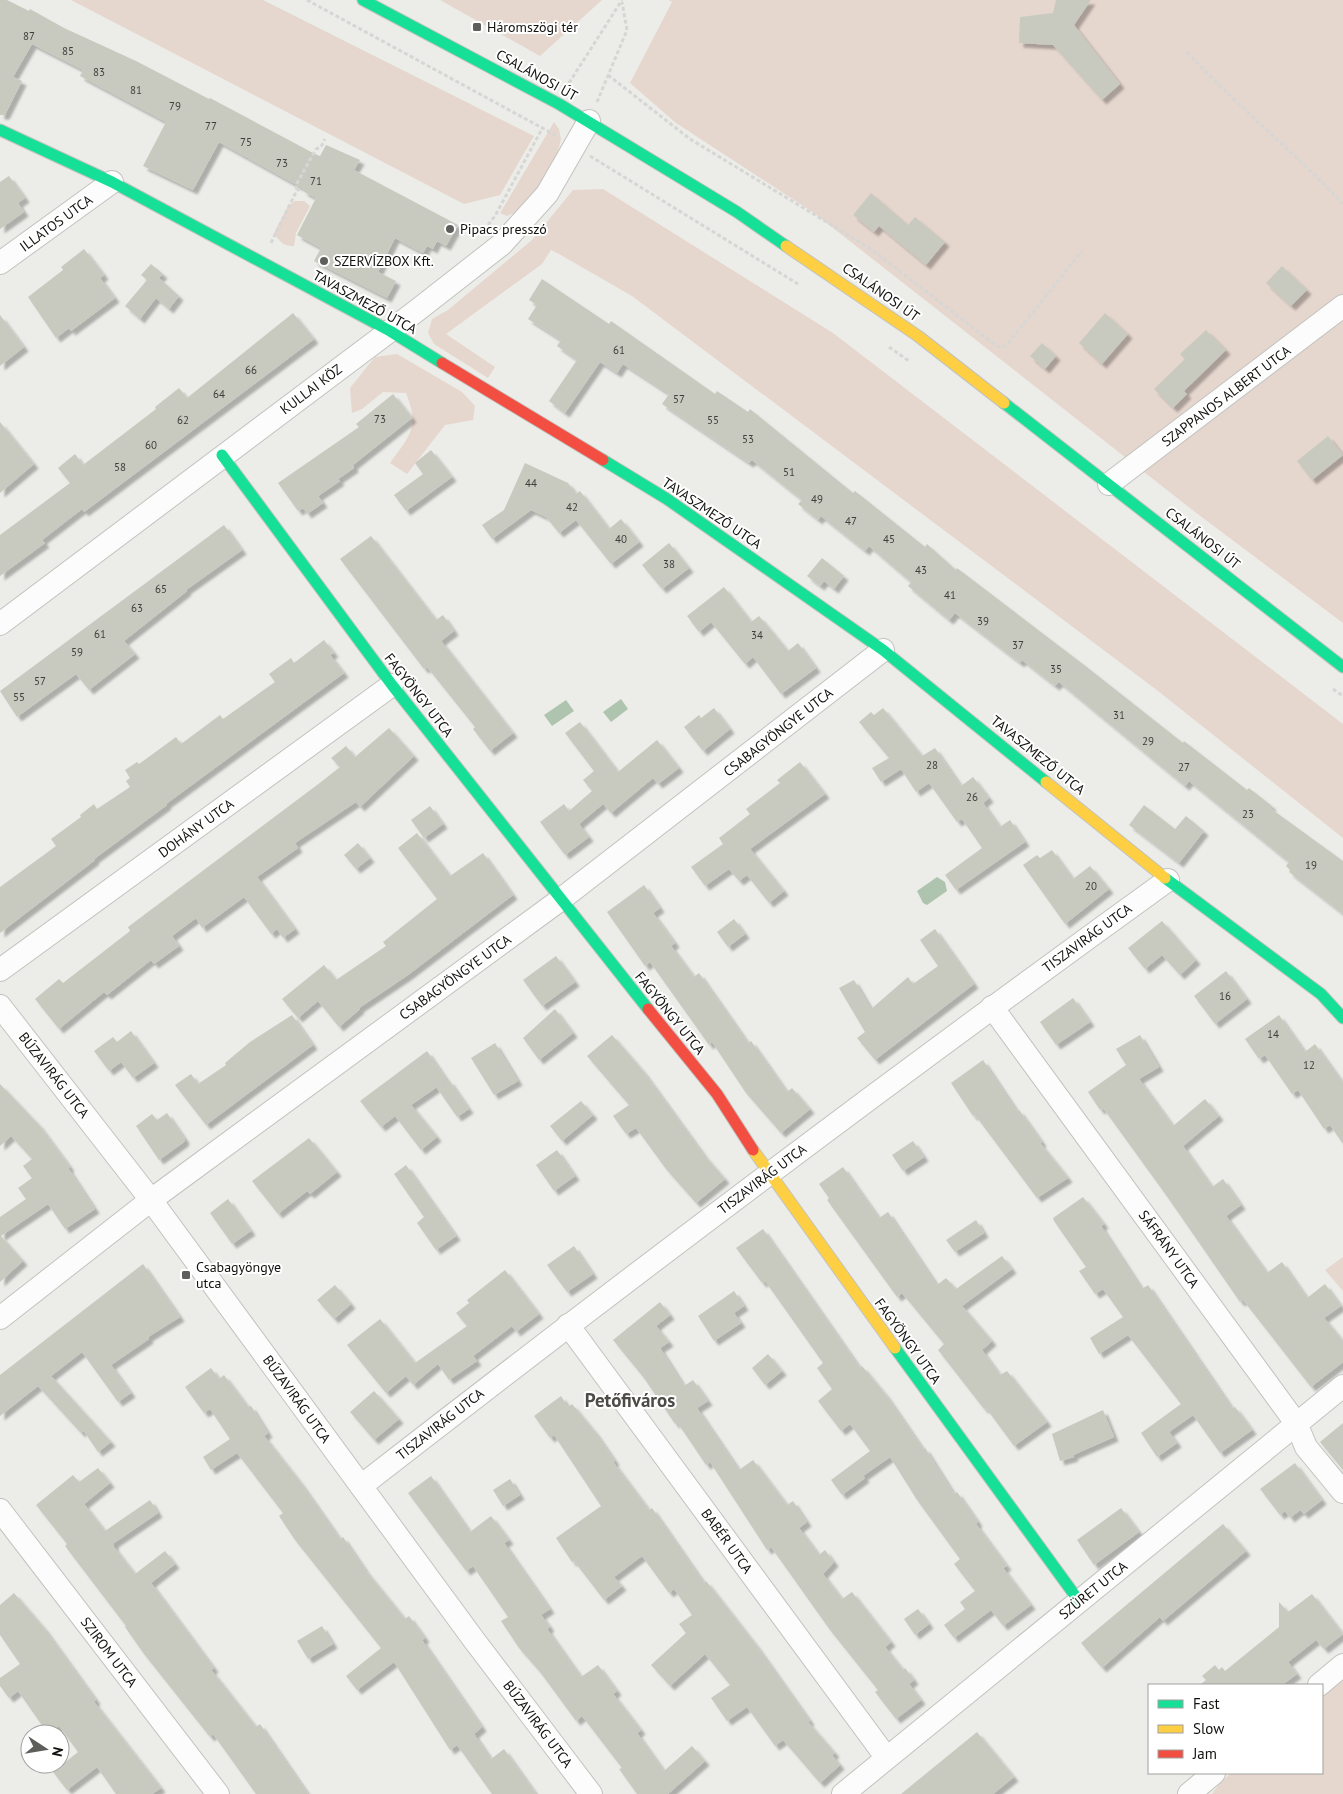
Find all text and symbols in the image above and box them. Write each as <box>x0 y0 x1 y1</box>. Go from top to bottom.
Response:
place label: Háromszögi tér <box>487 18 578 36</box>
marker: Háromszögi tér <box>471 21 483 33</box>
house number: 87 <box>23 29 35 43</box>
house number: 85 <box>62 44 74 58</box>
street label: CSALÁNOSI ÚT <box>493 45 581 105</box>
house number: 83 <box>93 65 105 79</box>
house number: 81 <box>130 83 142 97</box>
house number: 79 <box>169 99 181 113</box>
house number: 77 <box>205 119 217 133</box>
house number: 75 <box>240 135 252 149</box>
house number: 73 <box>276 156 288 170</box>
house number: 71 <box>310 174 322 188</box>
street label: ILLATOS UTCA <box>16 190 97 255</box>
place label: Pipacs presszó <box>460 220 547 238</box>
marker: Pipacs presszó <box>444 223 456 235</box>
place label: SZERVÍZBOX Kft. <box>334 252 434 270</box>
marker: SZERVÍZBOX Kft. <box>318 255 330 267</box>
street label: CSALÁNOSI ÚT <box>839 259 923 325</box>
street label: TAVASZMEZŐ UTCA <box>310 266 421 338</box>
street label: SZAPPANOS ALBERT UTCA <box>1158 341 1295 451</box>
house number: 61 <box>613 343 625 357</box>
street label: KULLAI KÖZ <box>276 360 346 418</box>
house number: 66 <box>245 363 257 377</box>
house number: 64 <box>213 387 225 401</box>
house number: 57 <box>673 392 685 406</box>
house number: 73 <box>374 412 386 426</box>
house number: 62 <box>177 413 189 427</box>
house number: 55 <box>707 413 719 427</box>
house number: 53 <box>742 432 754 446</box>
house number: 60 <box>145 438 157 452</box>
house number: 58 <box>114 460 126 474</box>
house number: 51 <box>783 465 795 479</box>
street label: TAVASZMEZŐ UTCA <box>659 473 766 553</box>
house number: 44 <box>525 476 537 490</box>
house number: 49 <box>811 492 823 506</box>
house number: 42 <box>566 500 578 514</box>
street label: CSALÁNOSI ÚT <box>1162 503 1244 573</box>
house number: 47 <box>845 514 857 528</box>
house number: 40 <box>615 532 627 546</box>
house number: 45 <box>883 532 895 546</box>
house number: 38 <box>663 557 675 571</box>
house number: 43 <box>915 563 927 577</box>
house number: 65 <box>155 582 167 596</box>
house number: 41 <box>944 588 956 602</box>
house number: 63 <box>131 601 143 615</box>
house number: 39 <box>977 614 989 628</box>
house number: 61 <box>94 627 106 641</box>
house number: 34 <box>751 628 763 642</box>
house number: 37 <box>1012 638 1024 652</box>
house number: 59 <box>71 645 83 659</box>
street label: FAGYÖNGY UTCA <box>381 649 458 741</box>
house number: 35 <box>1050 662 1062 676</box>
house number: 57 <box>34 674 46 688</box>
street label: CSABAGYÖNGYE UTCA <box>720 683 837 780</box>
house number: 55 <box>13 690 25 704</box>
house number: 31 <box>1113 708 1125 722</box>
street label: TAVASZMEZŐ UTCA <box>987 711 1089 799</box>
house number: 29 <box>1142 734 1154 748</box>
house number: 28 <box>926 758 938 772</box>
house number: 27 <box>1178 760 1190 774</box>
house number: 26 <box>966 790 978 804</box>
street label: DOHÁNY UTCA <box>155 794 238 861</box>
house number: 23 <box>1242 807 1254 821</box>
house number: 19 <box>1305 858 1317 872</box>
house number: 20 <box>1085 879 1097 893</box>
street label: TISZAVIRÁG UTCA <box>1039 899 1136 977</box>
street label: CSABAGYÖNGYE UTCA <box>395 930 515 1024</box>
street label: FAGYÖNGY UTCA <box>631 968 709 1059</box>
house number: 16 <box>1219 989 1231 1003</box>
house number: 14 <box>1267 1027 1279 1041</box>
street label: BÚZAVIRÁG UTCA <box>15 1028 94 1122</box>
house number: 12 <box>1303 1058 1315 1072</box>
street label: TISZAVIRÁG UTCA <box>714 1139 811 1218</box>
street label: SÁFRÁNY UTCA <box>1135 1207 1204 1292</box>
place label: Csabagyöngye utca <box>196 1258 281 1292</box>
marker: Csabagyöngye utca <box>180 1269 192 1281</box>
street label: FAGYÖNGY UTCA <box>871 1295 946 1388</box>
street label: BÚZAVIRÁG UTCA <box>259 1351 335 1447</box>
street label: TISZAVIRÁG UTCA <box>393 1384 488 1464</box>
district label: Petőfiváros <box>585 1388 675 1412</box>
street label: BABÉR UTCA <box>697 1505 757 1578</box>
street label: SZÜRET UTCA <box>1055 1556 1132 1623</box>
street label: SZIROM UTCA <box>77 1613 142 1691</box>
street label: BÚZAVIRÁG UTCA <box>499 1677 577 1772</box>
legend <box>1148 1684 1323 1774</box>
text: Fast <box>1193 1694 1220 1713</box>
text: Slow <box>1193 1719 1224 1738</box>
north arrow <box>20 1724 70 1774</box>
text: Jam <box>1192 1744 1217 1763</box>
text: N <box>48 1745 67 1758</box>

